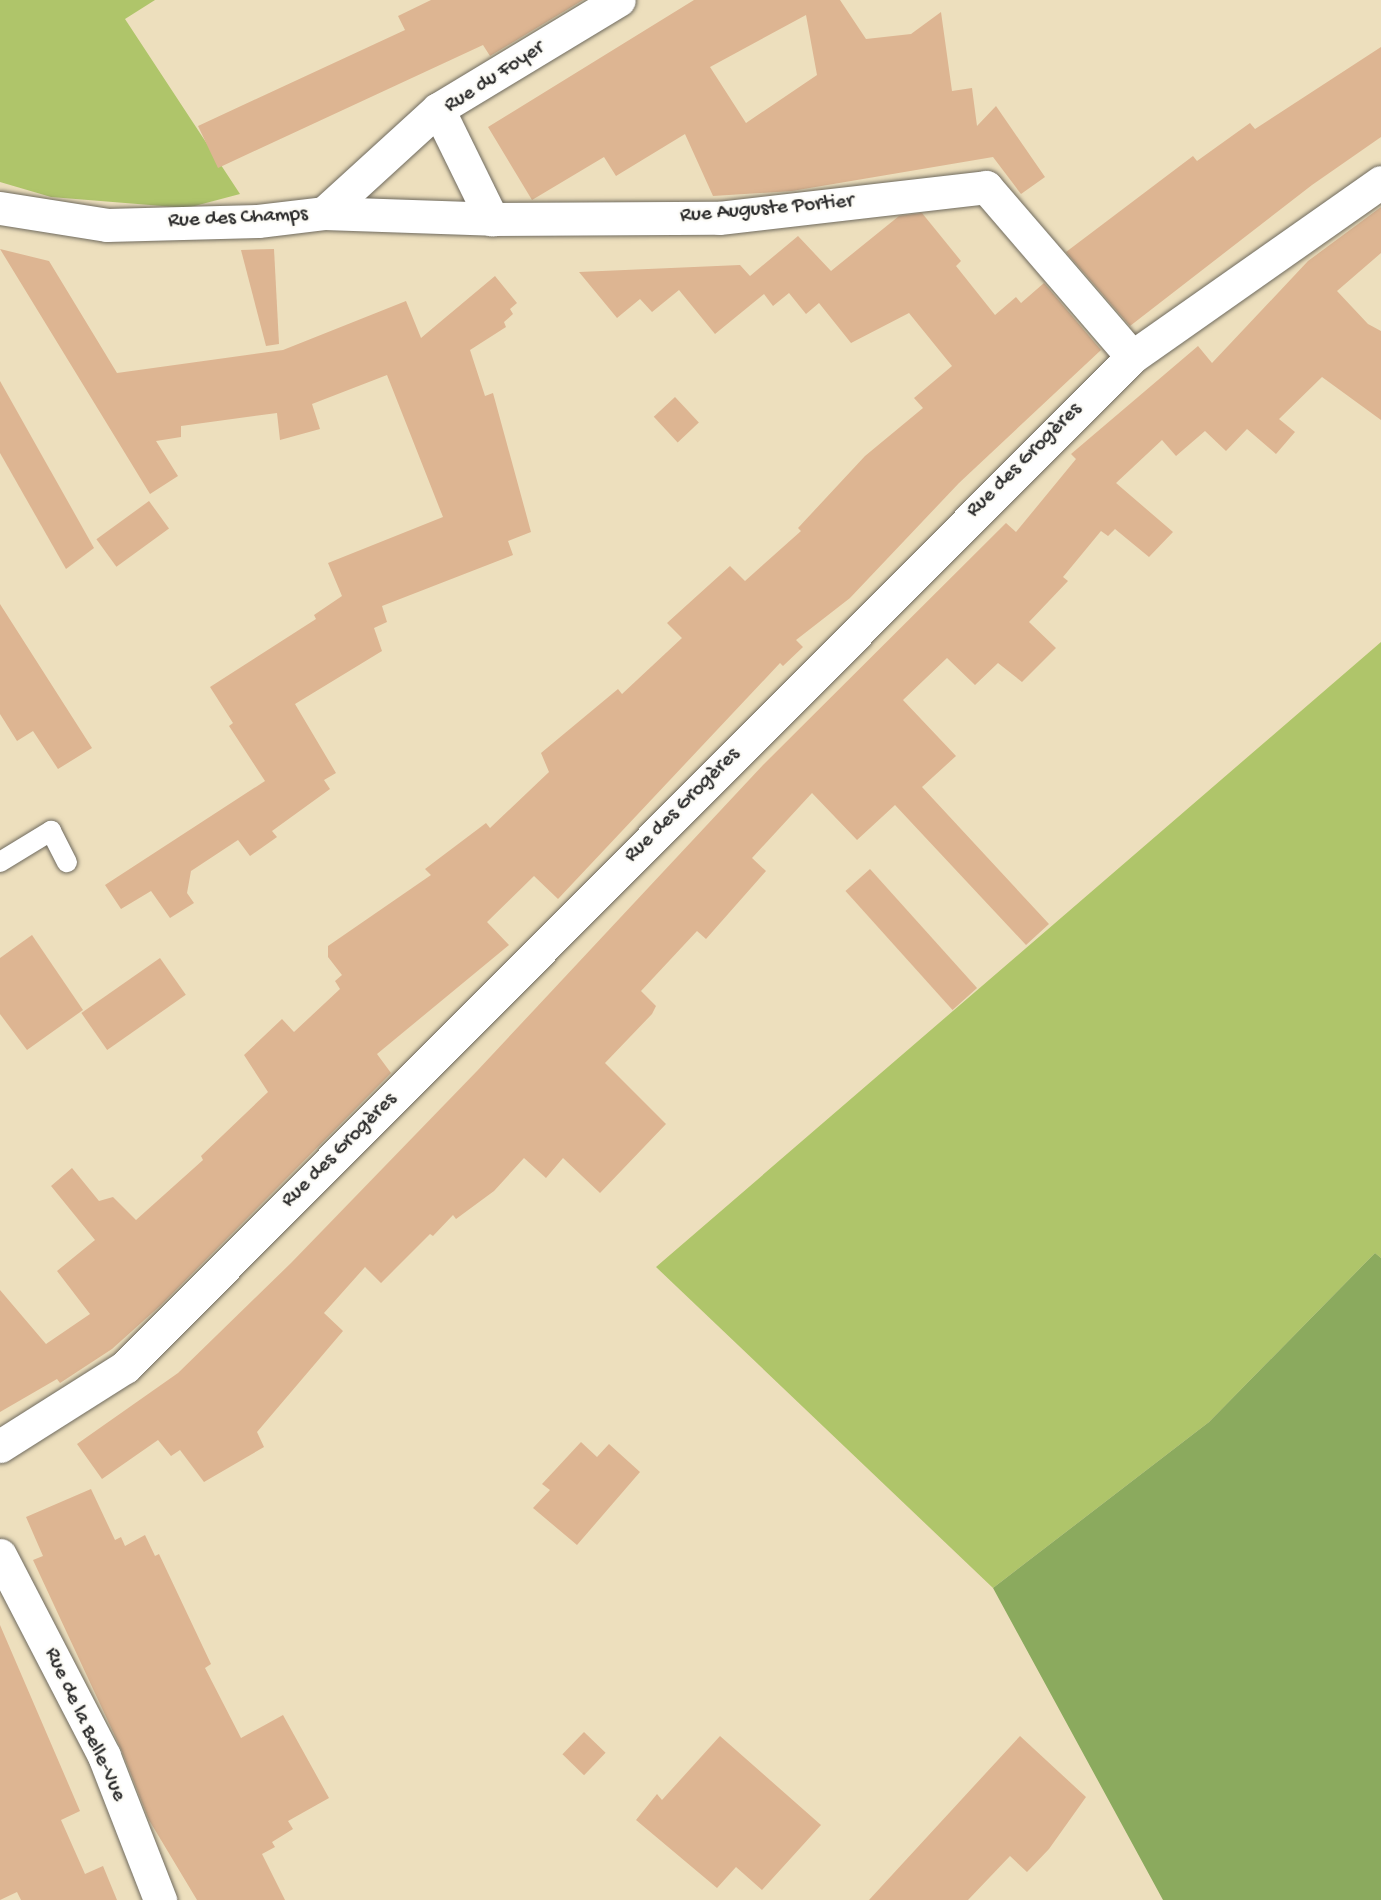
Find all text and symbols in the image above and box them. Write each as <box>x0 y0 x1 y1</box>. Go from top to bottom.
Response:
street label: Rue du Foyer <box>440 36 550 120</box>
street label: Rue Auguste Portier <box>679 190 855 230</box>
street label: Rue des Champs <box>168 203 308 235</box>
street label: Rue des Grogères <box>962 398 1088 524</box>
street label: Rue des Grogères <box>620 743 746 869</box>
street label: Rue des Grogères <box>277 1088 403 1214</box>
street label: Rue de la Belle-Vue <box>37 1644 131 1806</box>

